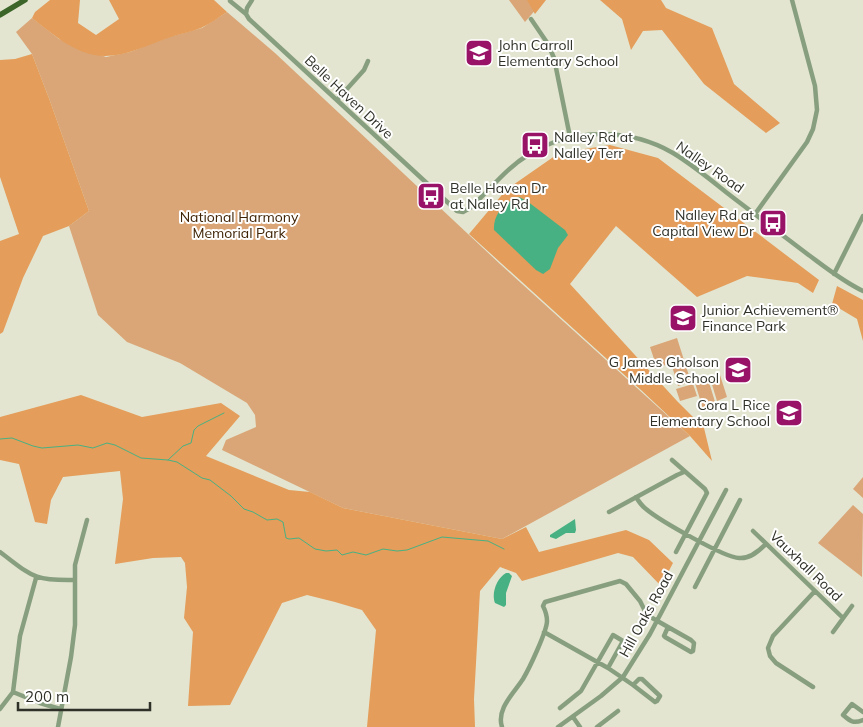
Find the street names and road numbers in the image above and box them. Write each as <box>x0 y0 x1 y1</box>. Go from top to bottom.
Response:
street label: Belle Haven Drive <box>301 51 397 143</box>
street label: Nalley Road <box>673 137 747 197</box>
street label: Vauxhall Road <box>766 527 846 605</box>
street label: Hill Oaks Road <box>615 568 677 660</box>

